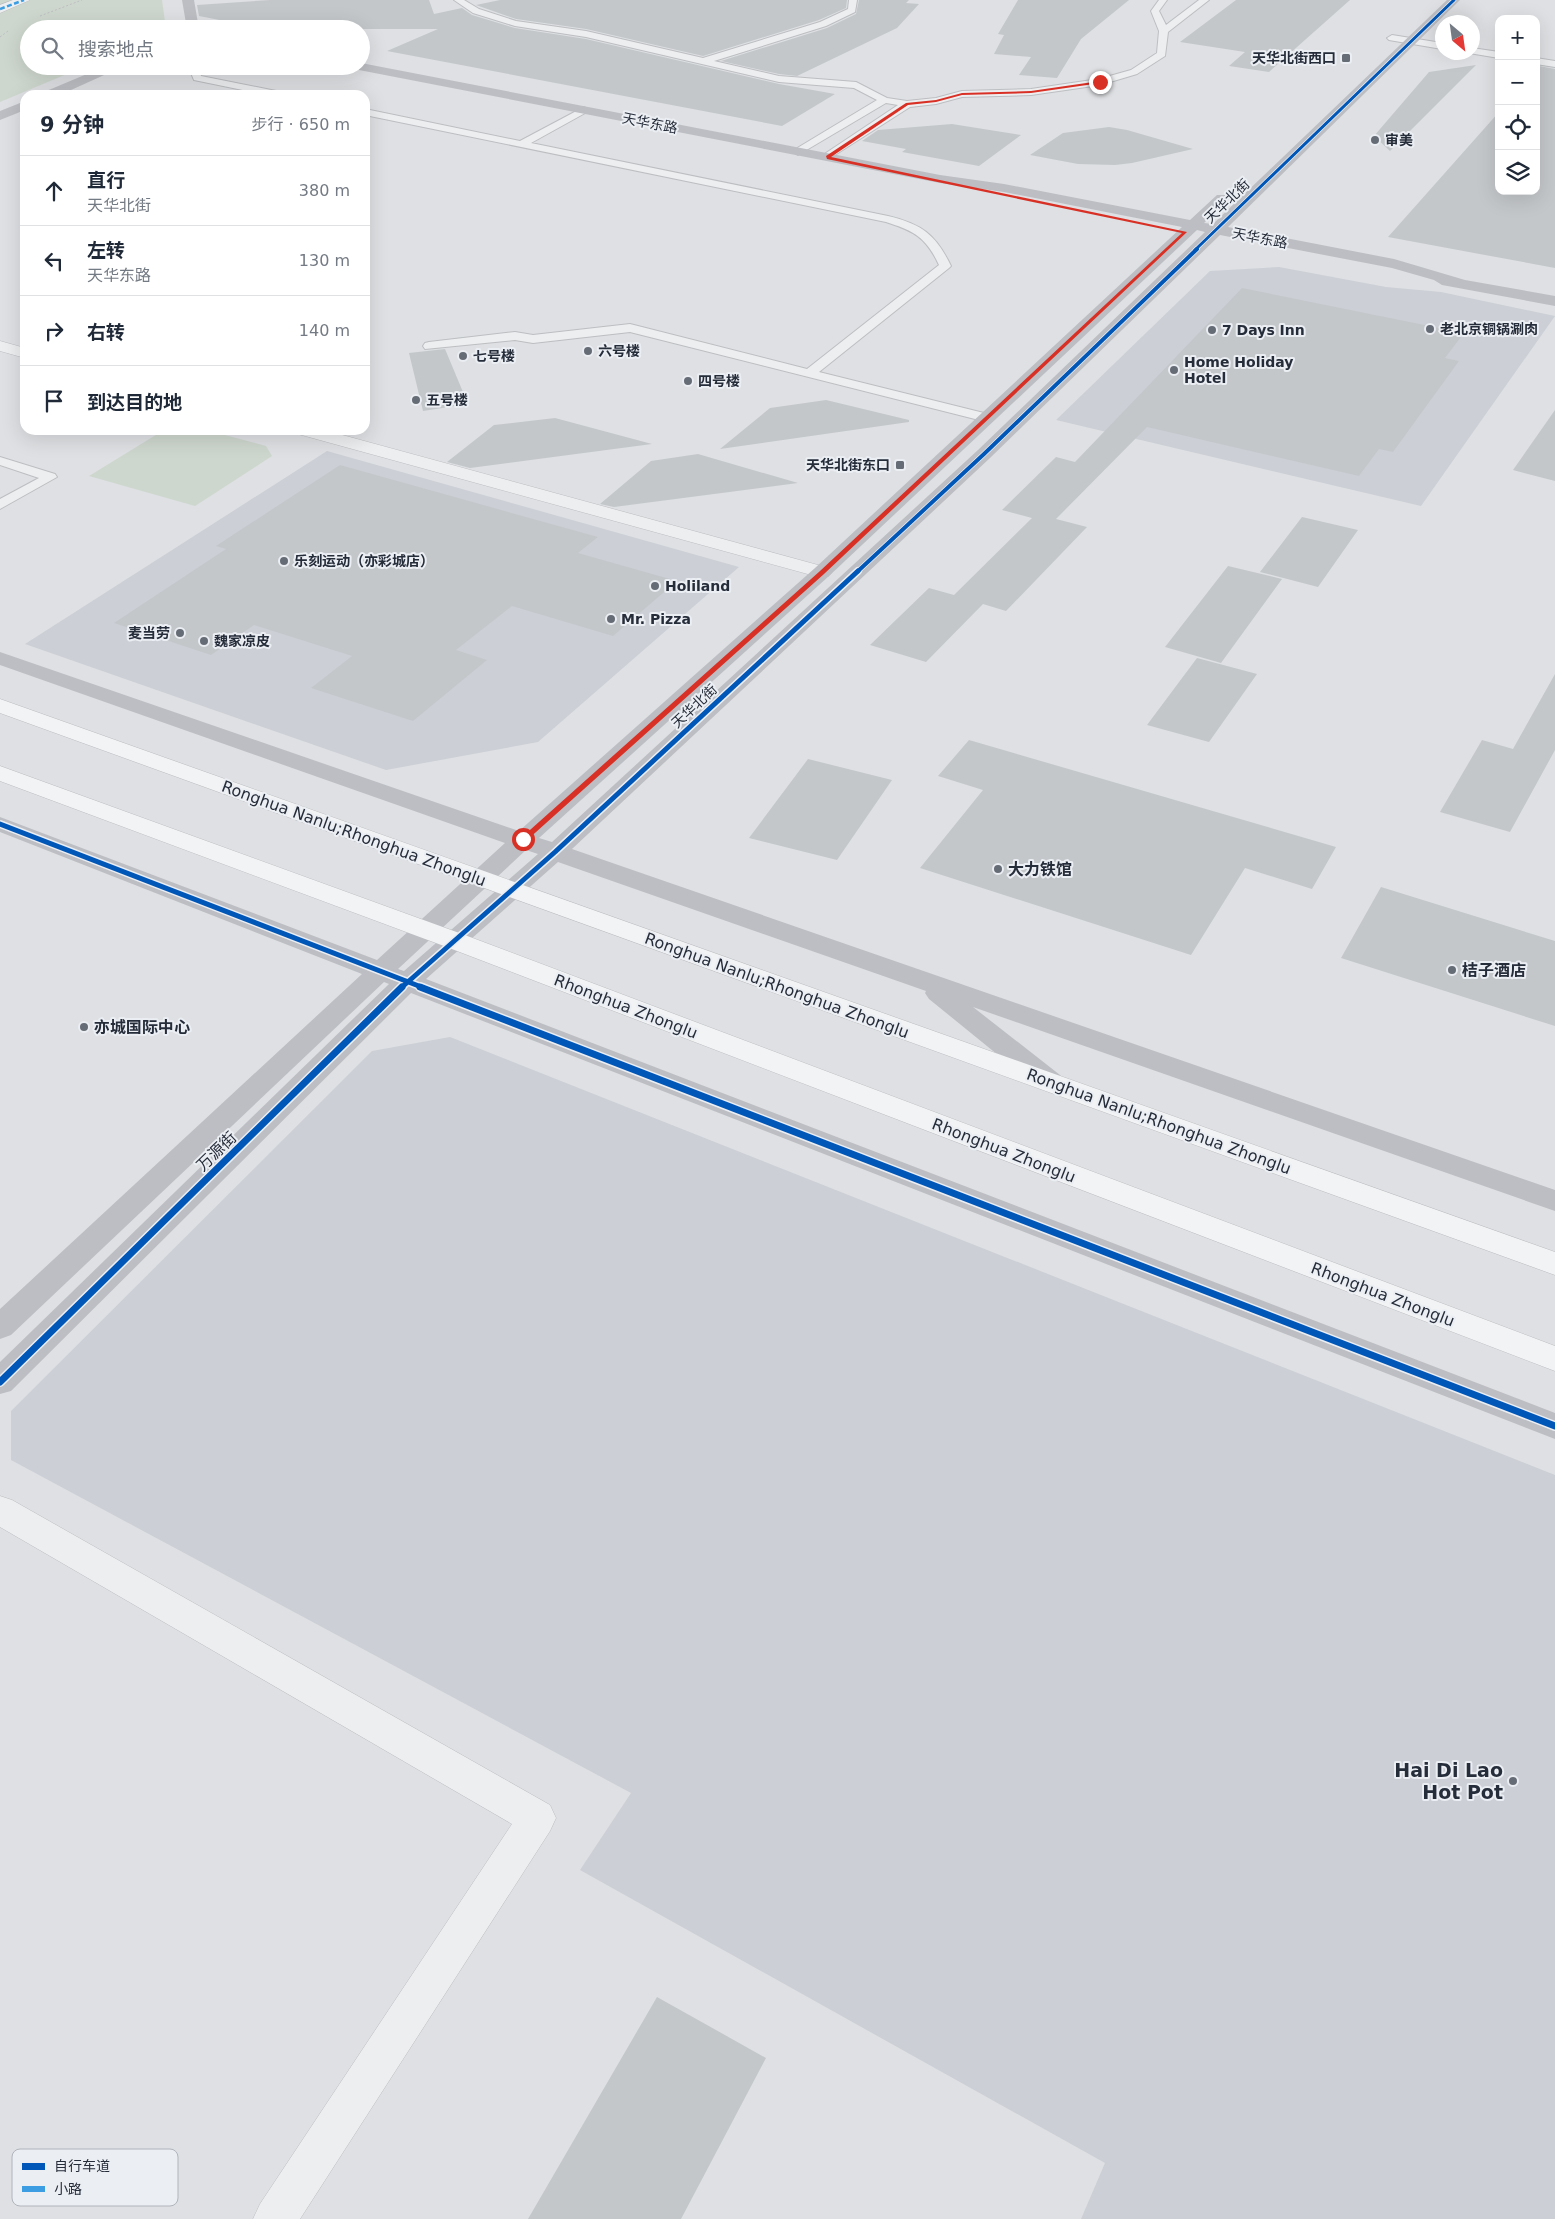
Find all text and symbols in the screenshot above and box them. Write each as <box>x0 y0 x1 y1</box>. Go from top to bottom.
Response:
north arrow <box>1435 15 1480 60</box>
map controls <box>1495 15 1540 195</box>
button: + <box>1495 15 1540 60</box>
search box <box>20 20 370 75</box>
icon: search <box>38 34 66 62</box>
text: 搜索地点 <box>78 38 154 60</box>
place label: 天华北街西口 <box>1252 50 1336 66</box>
marker: 天华北街西口 <box>1340 52 1352 64</box>
button: − <box>1495 60 1540 105</box>
route end <box>1089 71 1112 94</box>
button: locate <box>1495 105 1540 150</box>
street label: 天华东路 <box>621 110 679 136</box>
text: 9 分钟 <box>40 113 104 137</box>
text: 步行 · 650 m <box>252 115 350 134</box>
place label: 审美 <box>1385 132 1413 148</box>
marker: 审美 <box>1369 134 1381 146</box>
button: layers <box>1495 150 1540 195</box>
text: 直行 <box>87 169 125 191</box>
street label: 天华北街 <box>1201 176 1253 226</box>
icon: ahead <box>40 177 68 205</box>
text: 380 m <box>299 181 350 200</box>
text: 天华北街 <box>87 196 151 215</box>
street label: 天华东路 <box>1231 225 1289 251</box>
text: 左转 <box>87 239 125 261</box>
icon: left <box>40 247 68 275</box>
text: 130 m <box>299 251 350 270</box>
text: 天华东路 <box>87 266 151 285</box>
icon: right <box>40 317 68 345</box>
text: 右转 <box>87 321 125 343</box>
text: 140 m <box>299 321 350 340</box>
place label: 老北京铜锅涮肉 <box>1440 321 1538 337</box>
place label: 7 Days Inn <box>1222 322 1305 338</box>
marker: 老北京铜锅涮肉 <box>1424 323 1436 335</box>
marker: 7 Days Inn <box>1206 324 1218 336</box>
place label: 六号楼 <box>598 343 640 359</box>
marker: 六号楼 <box>582 345 594 357</box>
place label: 七号楼 <box>473 348 515 364</box>
marker: 七号楼 <box>457 350 469 362</box>
place label: Home Holiday Hotel <box>1184 354 1293 386</box>
marker: Home Holiday Hotel <box>1168 364 1180 376</box>
place label: 四号楼 <box>698 373 740 389</box>
marker: 四号楼 <box>682 375 694 387</box>
icon: arrive <box>40 387 68 415</box>
text: 到达目的地 <box>87 391 182 413</box>
place label: 五号楼 <box>426 392 468 408</box>
marker: 五号楼 <box>410 394 422 406</box>
place label: 天华北街东口 <box>806 457 890 473</box>
marker: 天华北街东口 <box>894 459 906 471</box>
place label: 乐刻运动（亦彩城店） <box>294 553 434 569</box>
marker: 乐刻运动（亦彩城店） <box>278 555 290 567</box>
place label: Holiland <box>665 578 730 594</box>
marker: Holiland <box>649 580 661 592</box>
place label: Mr. Pizza <box>621 611 691 627</box>
marker: Mr. Pizza <box>605 613 617 625</box>
place label: 麦当劳 <box>128 625 170 641</box>
marker: 麦当劳 <box>174 627 186 639</box>
place label: 魏家凉皮 <box>214 633 270 649</box>
marker: 魏家凉皮 <box>198 635 210 647</box>
street label: 天华北街 <box>668 681 720 731</box>
street label: Ronghua Nanlu;Rhonghua Zhonglu <box>219 777 489 890</box>
route start <box>512 828 535 851</box>
place label: 大力铁馆 <box>1008 860 1072 879</box>
marker: 大力铁馆 <box>992 863 1004 875</box>
street label: Ronghua Nanlu;Rhonghua Zhonglu <box>642 929 912 1042</box>
place label: 桔子酒店 <box>1462 961 1526 980</box>
marker: 桔子酒店 <box>1446 964 1458 976</box>
street label: Rhonghua Zhonglu <box>551 970 700 1043</box>
place label: 亦城国际中心 <box>94 1018 190 1037</box>
marker: 亦城国际中心 <box>78 1021 90 1033</box>
street label: Ronghua Nanlu;Rhonghua Zhonglu <box>1024 1065 1294 1178</box>
street label: Rhonghua Zhonglu <box>929 1114 1078 1187</box>
street label: 万源街 <box>192 1128 240 1175</box>
street label: Rhonghua Zhonglu <box>1308 1258 1457 1331</box>
place label: Hai Di Lao Hot Pot <box>1394 1759 1503 1803</box>
marker: Hai Di Lao Hot Pot <box>1507 1775 1519 1787</box>
legend <box>12 2149 178 2206</box>
text: 自行车道 <box>54 2158 110 2174</box>
text: 小路 <box>54 2181 82 2197</box>

